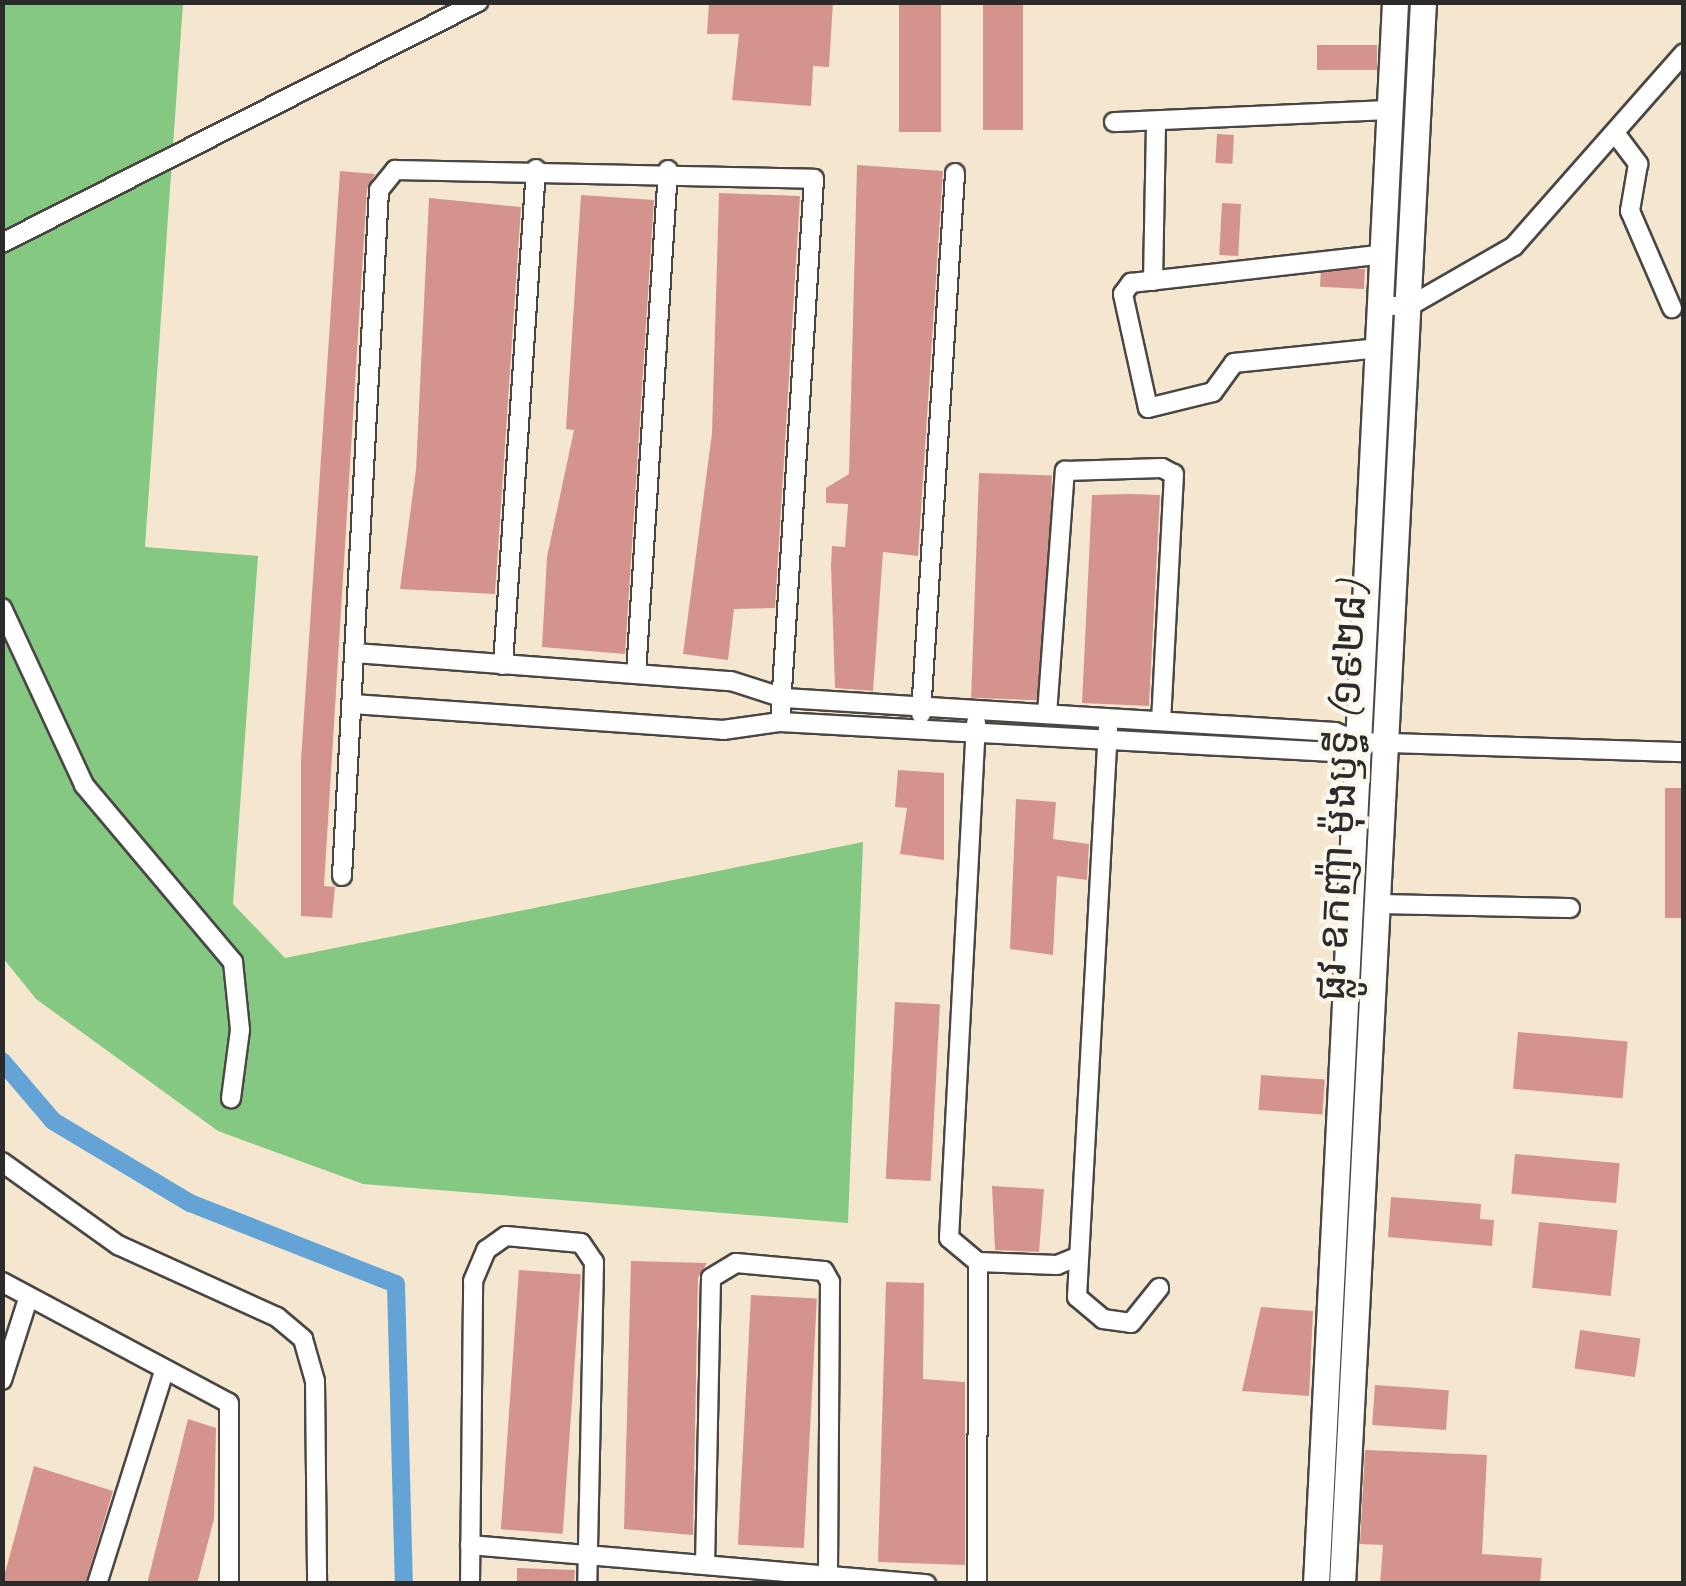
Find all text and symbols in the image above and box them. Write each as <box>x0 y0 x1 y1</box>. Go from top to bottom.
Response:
street label: ផ្លូវ ឧកញ៉ា ម៉ុងឫទ្ធី (១៩២៨) <box>1306 580 1378 1002</box>

